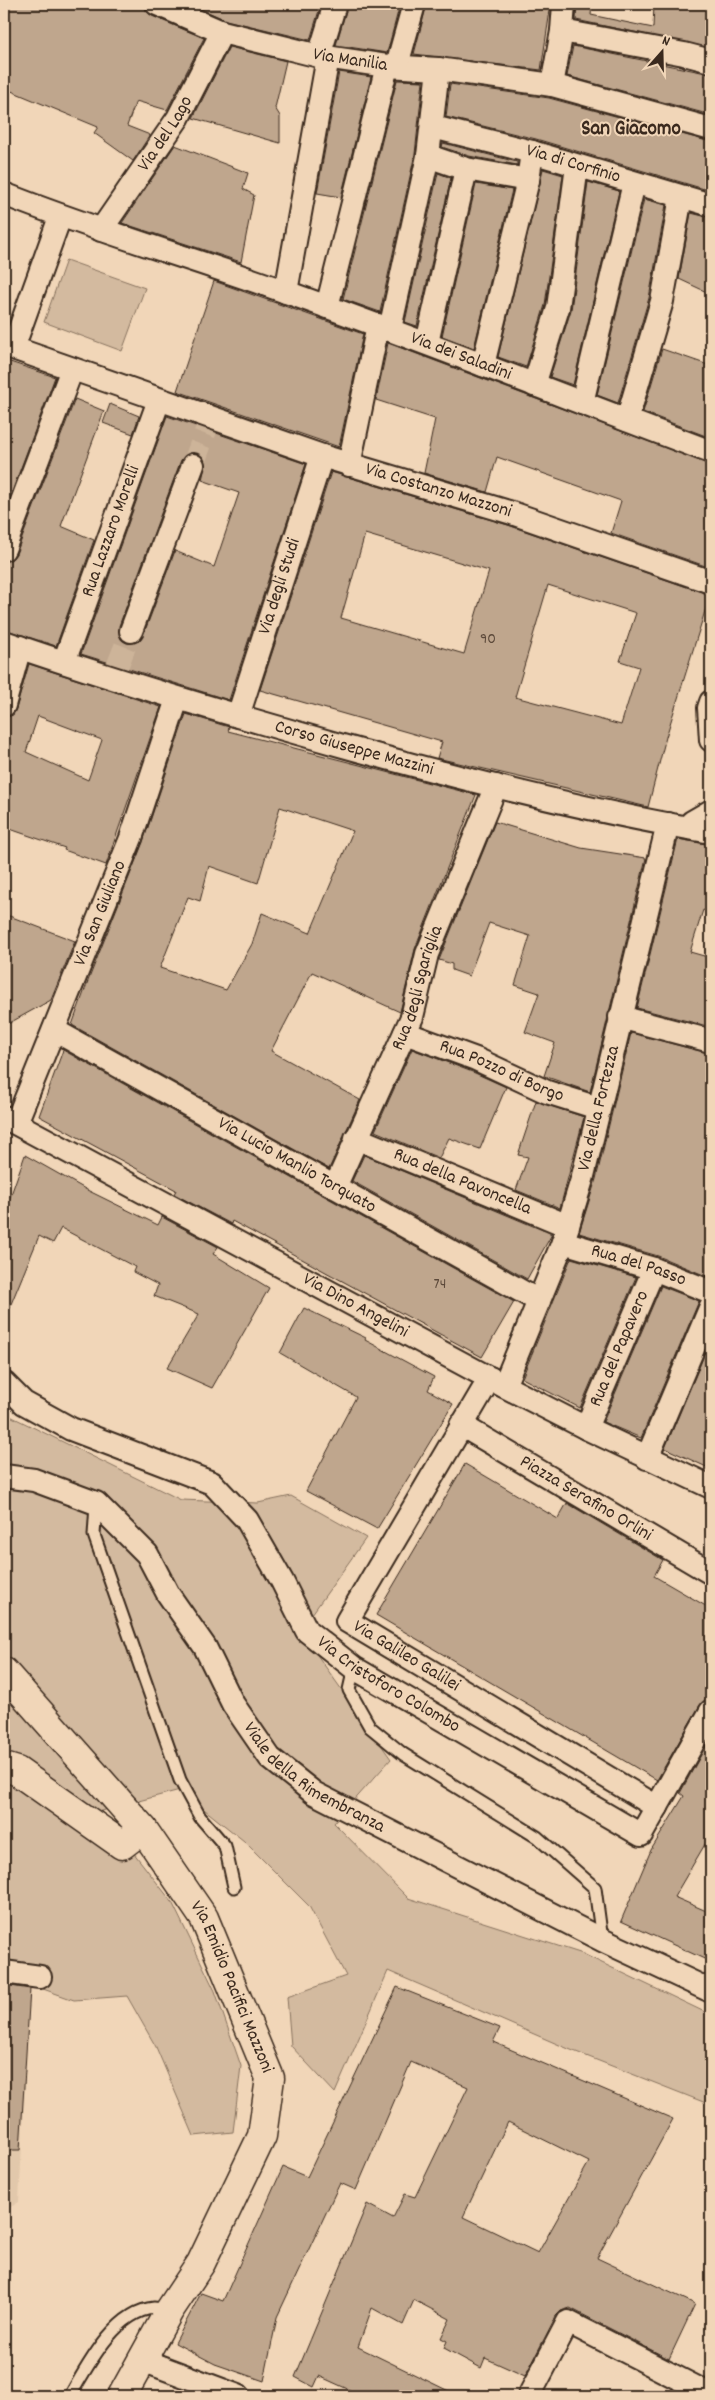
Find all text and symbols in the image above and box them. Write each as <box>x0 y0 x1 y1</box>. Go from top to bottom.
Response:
north arrow <box>638 28 688 78</box>
text: N <box>659 31 673 52</box>
street label: Via Manilia <box>310 41 390 80</box>
street label: Via del Lago <box>131 91 200 177</box>
district label: San Giacomo <box>581 115 681 145</box>
street label: Via di Corfinio <box>523 138 624 191</box>
street label: Via dei Saladini <box>406 325 516 388</box>
street label: Via Costanzo Mazzoni <box>362 456 515 526</box>
street label: Rua Lazzaro Morelli <box>75 461 148 601</box>
street label: Via degli Studi <box>252 534 308 638</box>
house number: 90 <box>480 628 496 651</box>
street label: Corso Giuseppe Mazzini <box>271 714 437 784</box>
street label: Via San Giuliano <box>67 857 134 970</box>
street label: Rua degli Sgariglia <box>385 920 451 1055</box>
street label: Rua Pozzo di Borgo <box>435 1033 567 1110</box>
street label: Via della Fortezza <box>571 1042 628 1174</box>
street label: Via Lucio Manlio Torquato <box>212 1110 381 1221</box>
street label: Rua della Pavoncella <box>389 1141 536 1223</box>
street label: Rua del Passo <box>587 1237 690 1294</box>
street label: Via Dino Angelini <box>297 1266 414 1346</box>
house number: 74 <box>434 1273 446 1296</box>
street label: Rua del Papavero <box>583 1287 657 1411</box>
street label: Piazza Serafino Orlini <box>514 1449 658 1549</box>
street label: Via Galileo Galilei <box>347 1614 466 1700</box>
street label: Via Cristoforo Colombo <box>311 1630 465 1740</box>
street label: Viale della Rimembranza <box>236 1717 390 1841</box>
street label: Via Emidio Pacifici Mazzoni <box>183 1896 280 2078</box>

